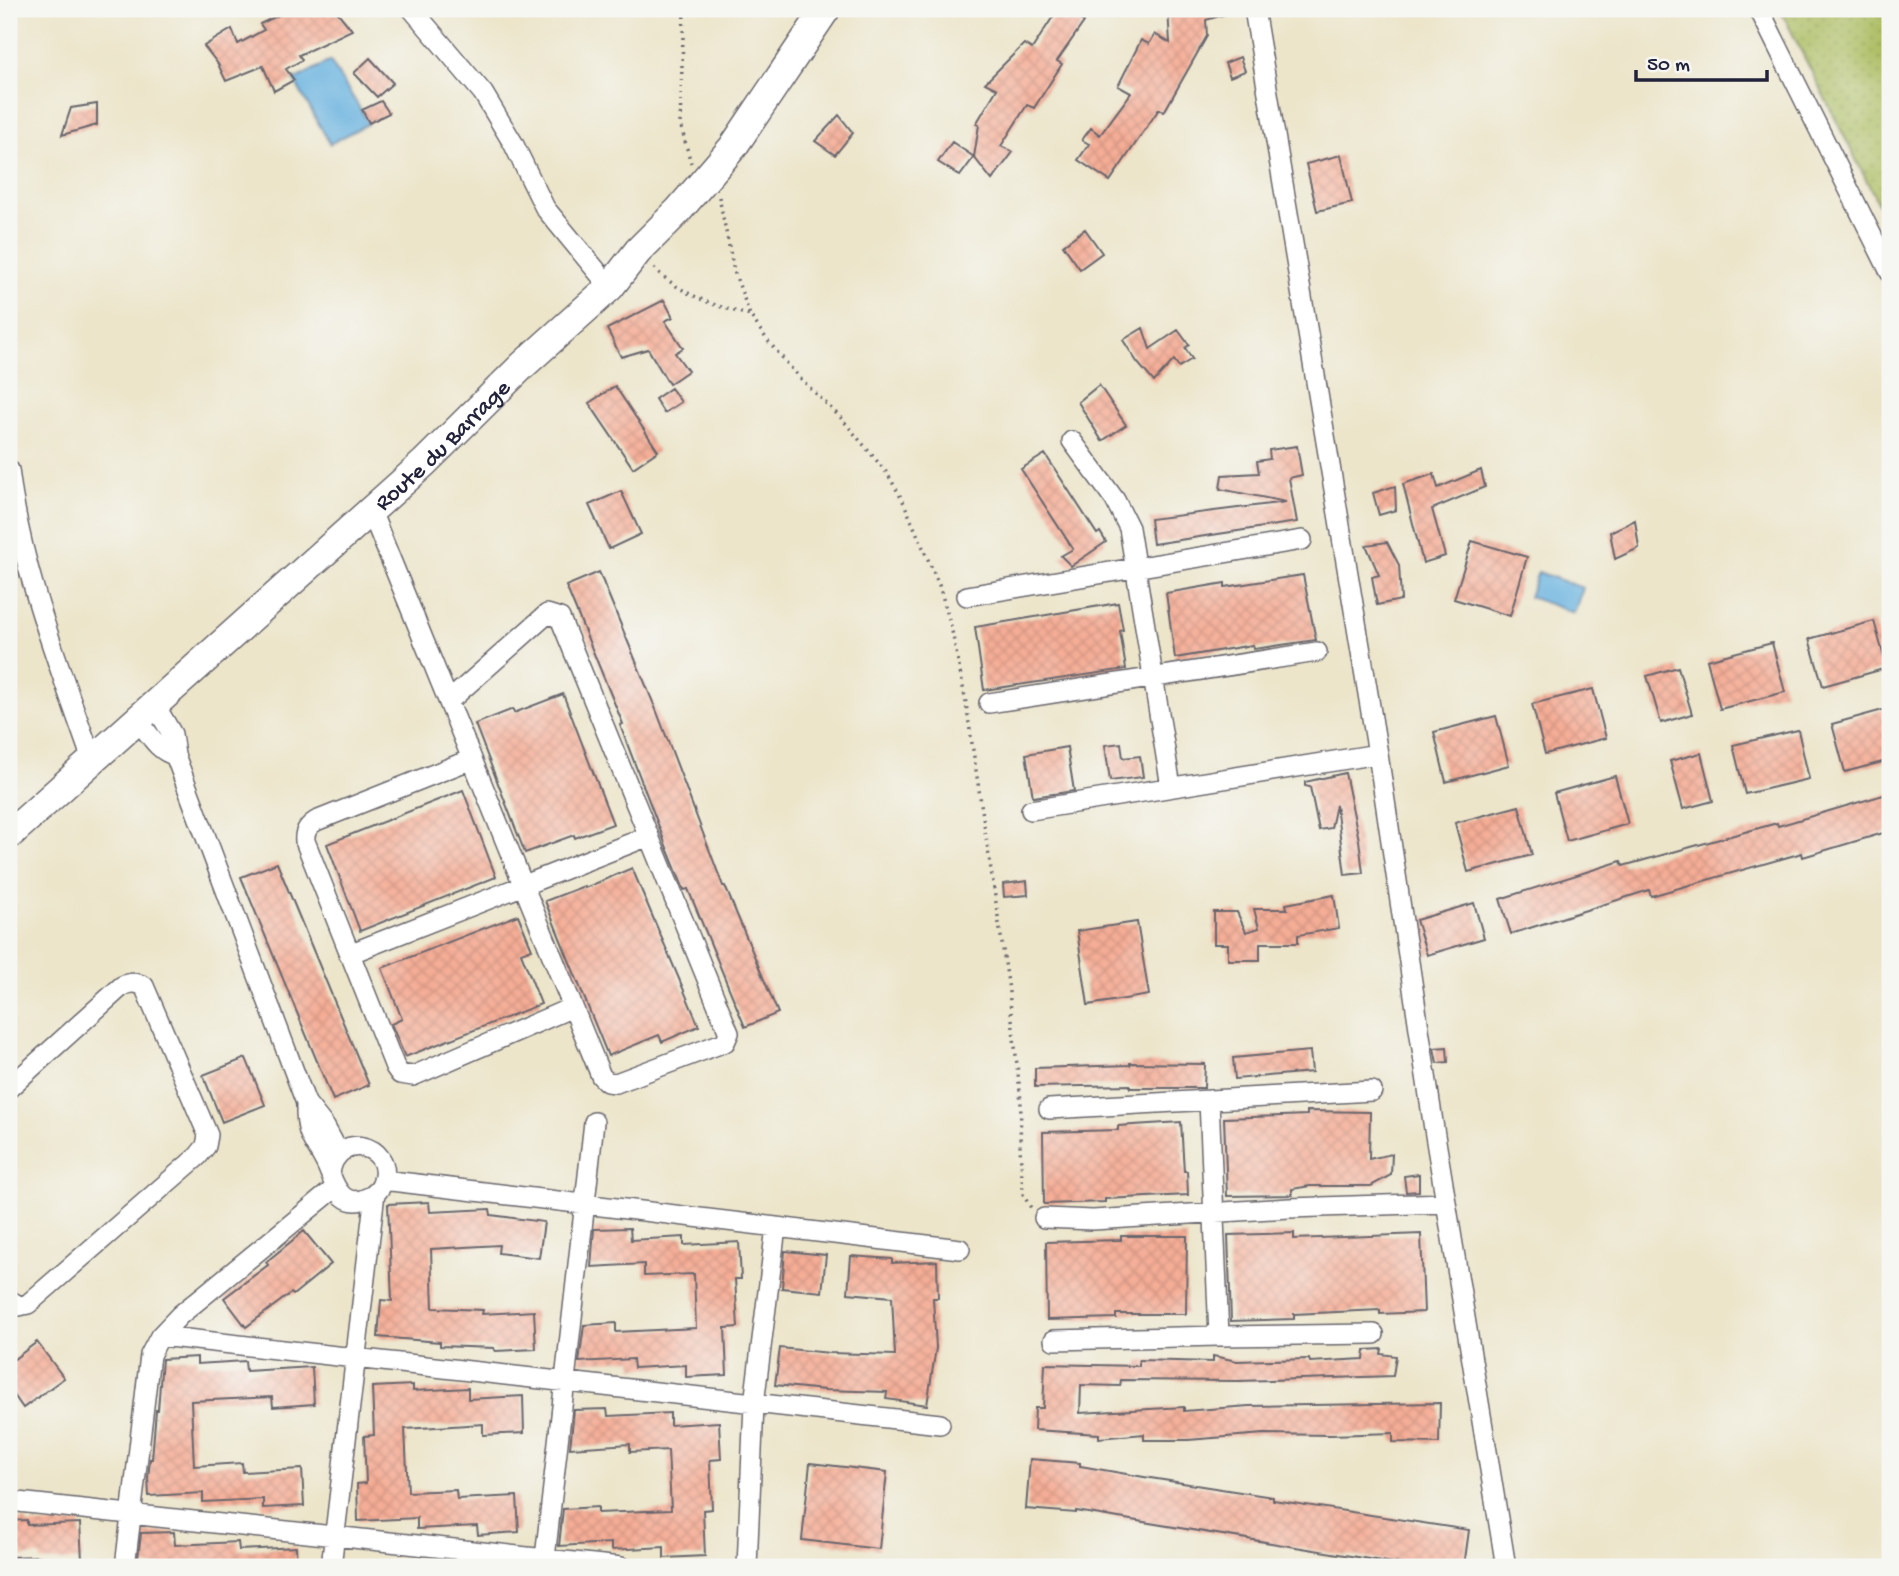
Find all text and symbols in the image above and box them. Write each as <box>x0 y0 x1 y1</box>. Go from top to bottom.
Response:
scale bar <box>1636 38 1768 82</box>
text: 50 m <box>1647 54 1690 79</box>
street label: Route du Barrage <box>370 374 518 518</box>

